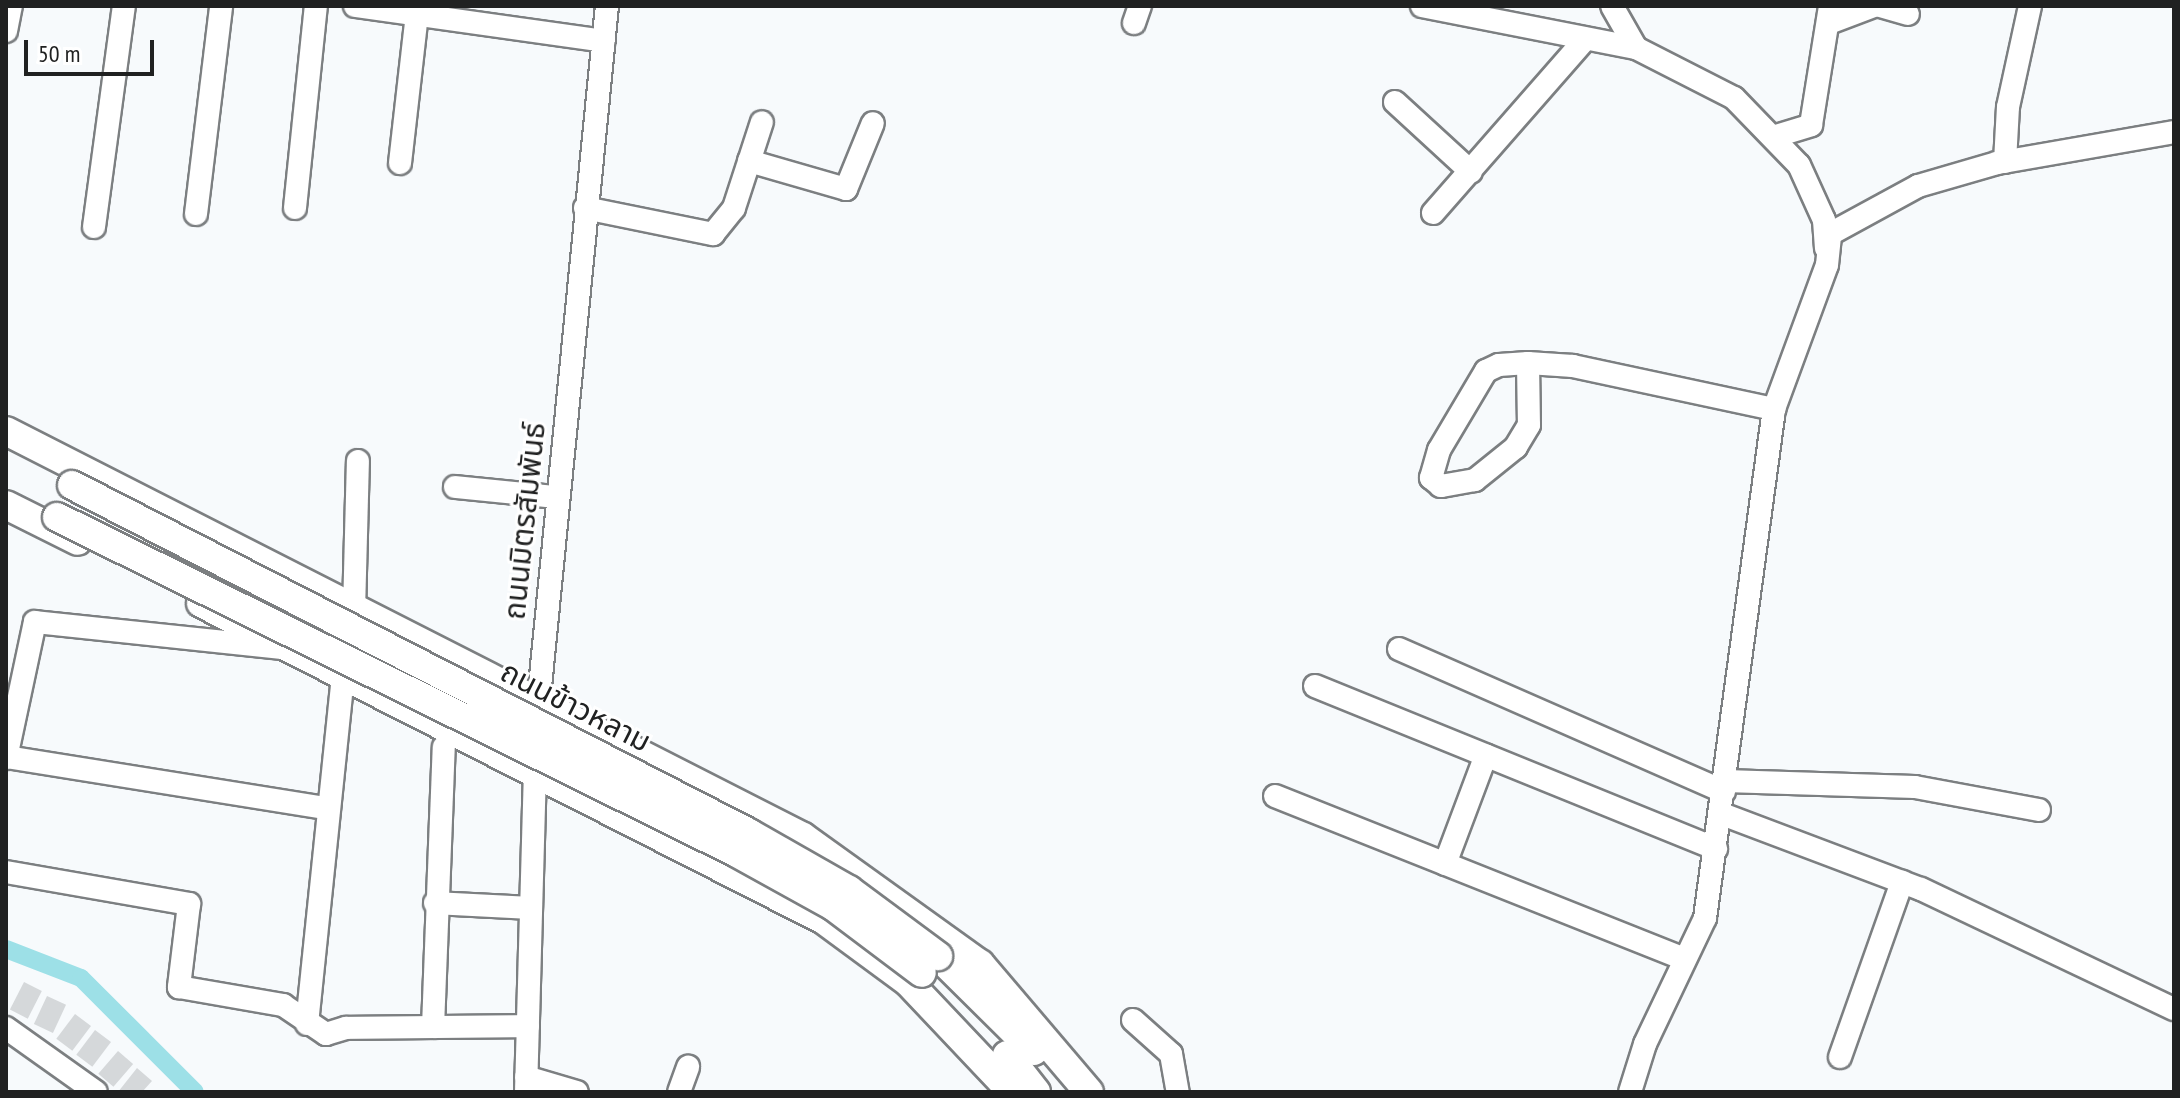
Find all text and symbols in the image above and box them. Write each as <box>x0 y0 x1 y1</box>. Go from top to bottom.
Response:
scale bar <box>28 24 158 74</box>
text: 50 m <box>38 38 80 69</box>
street label: ถนนมิตรสัมพันธ์ <box>496 421 552 621</box>
street label: ถนนข้าวหลาม <box>495 653 657 759</box>

